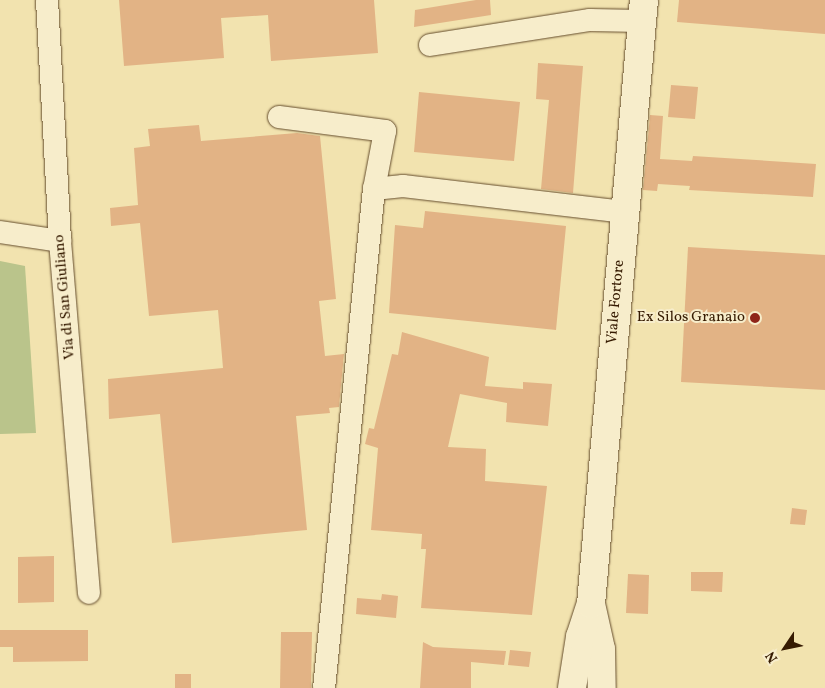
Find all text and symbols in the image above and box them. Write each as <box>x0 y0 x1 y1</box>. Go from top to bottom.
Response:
street label: Via di San Giuliano <box>51 234 79 360</box>
street label: Viale Fortore <box>603 259 629 345</box>
place label: Ex Silos Granaio <box>637 309 745 327</box>
marker: Ex Silos Granaio <box>749 312 761 324</box>
north arrow <box>760 623 810 673</box>
text: N <box>761 647 783 666</box>

